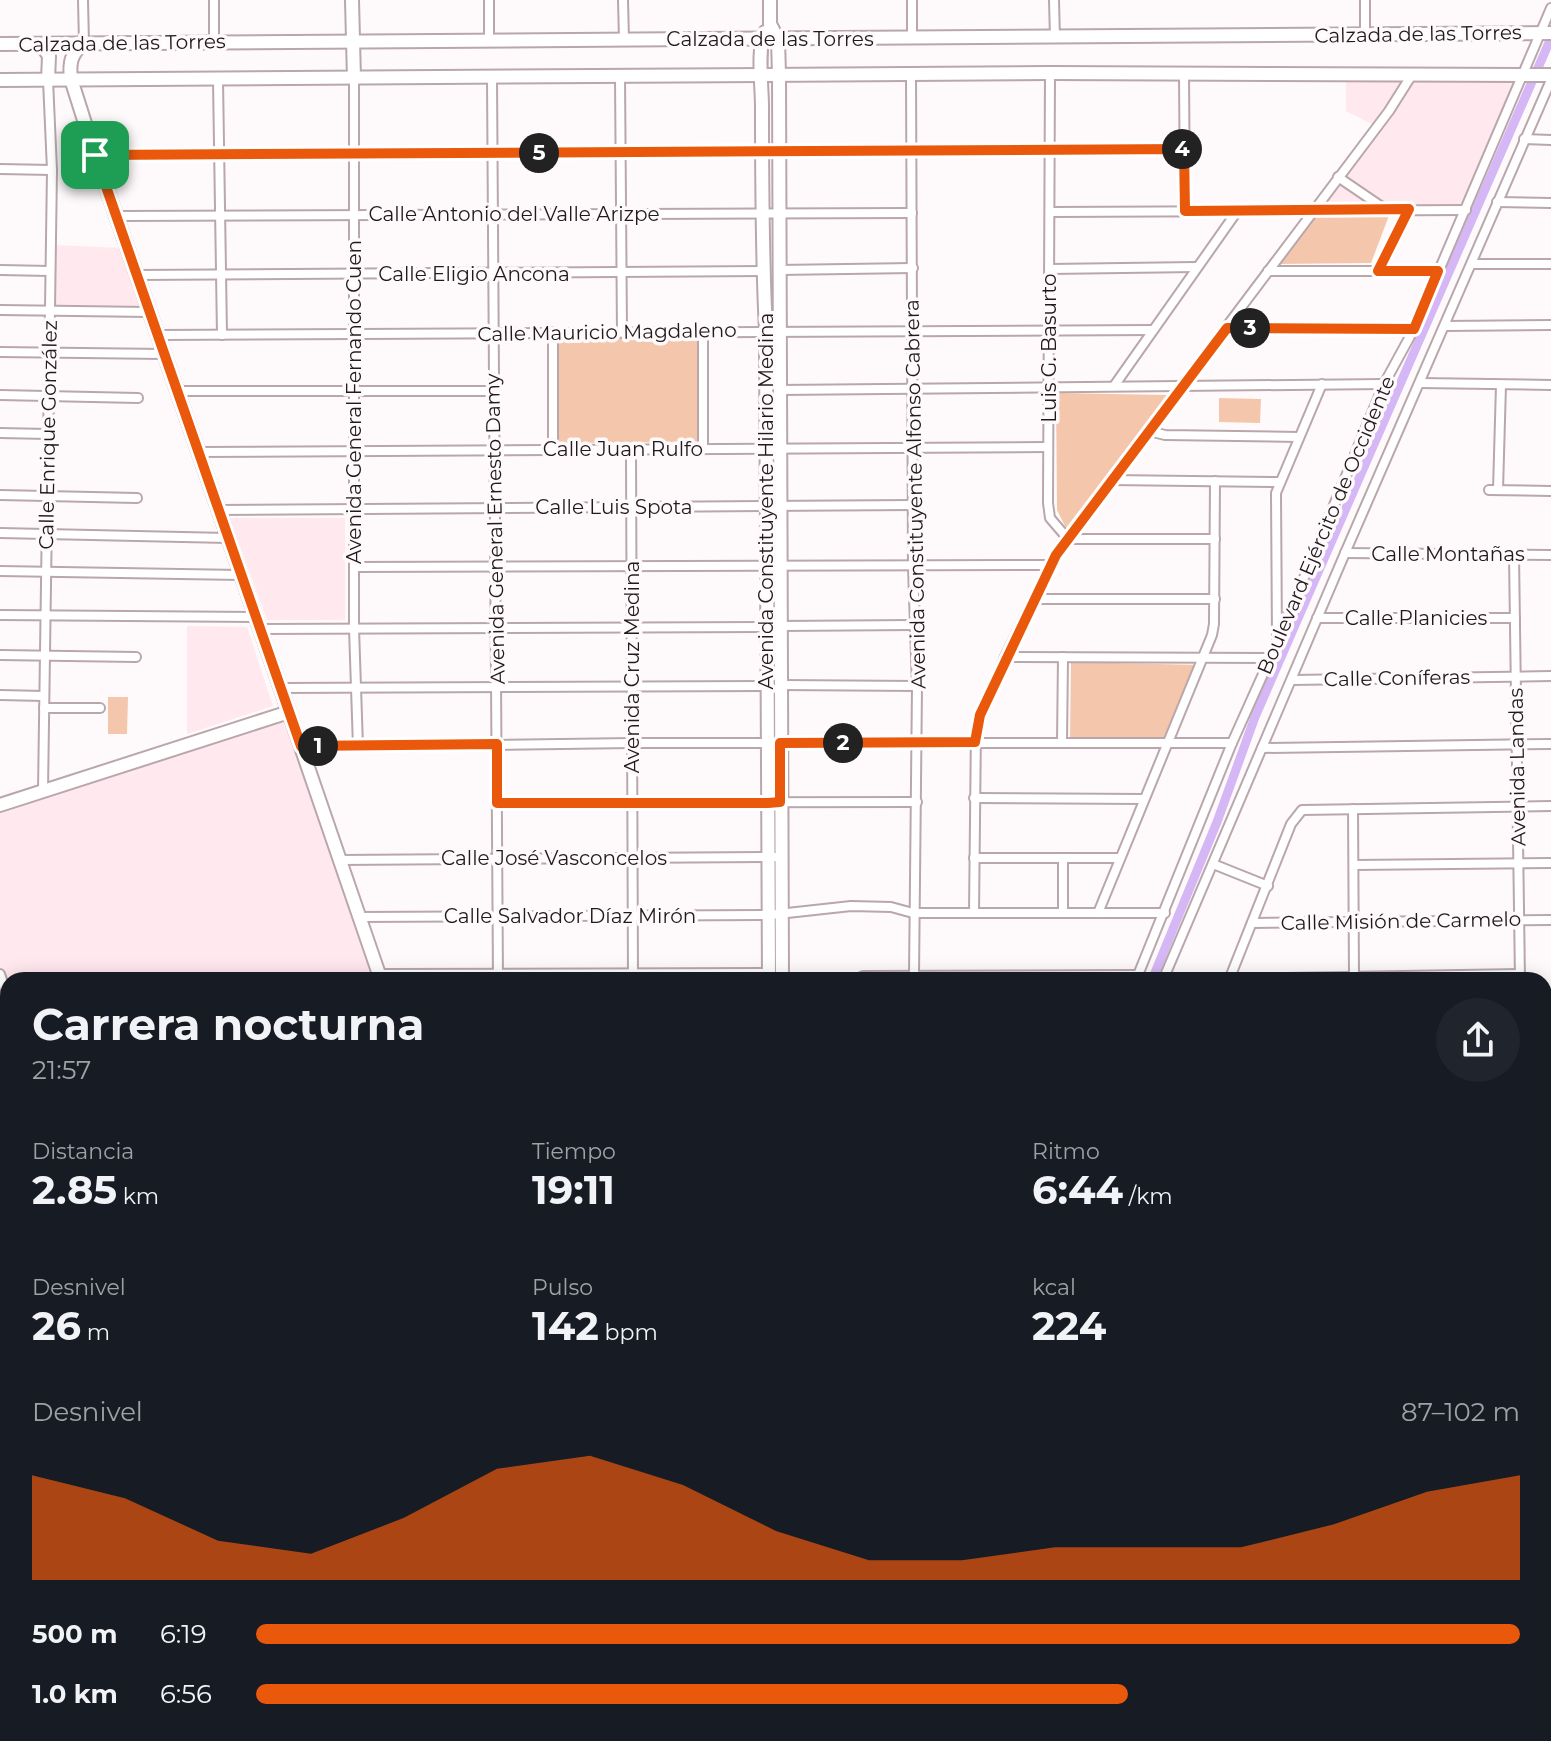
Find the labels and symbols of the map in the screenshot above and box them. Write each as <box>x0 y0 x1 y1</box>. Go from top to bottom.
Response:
street label: Calzada de las Torres <box>1314 20 1522 48</box>
street label: Calzada de las Torres <box>666 27 874 51</box>
street label: Calzada de las Torres <box>18 29 226 57</box>
pin <box>61 121 129 189</box>
pin: 4 <box>1162 129 1202 169</box>
pin: 5 <box>519 133 559 173</box>
street label: Calle Antonio del Valle Arizpe <box>368 202 660 226</box>
street label: Avenida General Fernando Cuen <box>342 240 366 564</box>
street label: Calle Eligio Ancona <box>378 262 570 286</box>
street label: Luis G. Basurto <box>1037 273 1061 423</box>
street label: Avenida Constituyente Alfonso Cabrera <box>900 299 930 689</box>
pin: 3 <box>1230 308 1270 348</box>
street label: Avenida Constituyente Hilario Medina <box>754 313 778 689</box>
street label: Calle Mauricio Magdaleno <box>477 318 737 346</box>
street label: Calle Enrique González <box>34 320 62 550</box>
street label: Boulevard Ejército de Occidente <box>1252 372 1400 678</box>
street label: Avenida General Ernesto Damy <box>480 373 510 685</box>
street label: Calle Juan Rulfo <box>543 437 703 461</box>
street label: Calle Luis Spota <box>535 495 693 519</box>
street label: Calle Montañas <box>1371 542 1525 566</box>
street label: Avenida Cruz Medina <box>620 561 644 773</box>
street label: Calle Planicies <box>1345 606 1488 630</box>
street label: Calle Coníferas <box>1324 665 1471 691</box>
street label: Avenida Landas <box>1504 687 1530 846</box>
pin: 2 <box>823 723 863 763</box>
pin: 1 <box>298 726 338 766</box>
street label: Calle José Vasconcelos <box>441 846 667 870</box>
street label: Calle Salvador Díaz Mirón <box>444 904 696 928</box>
street label: Calle Misión de Carmelo <box>1280 907 1522 935</box>

